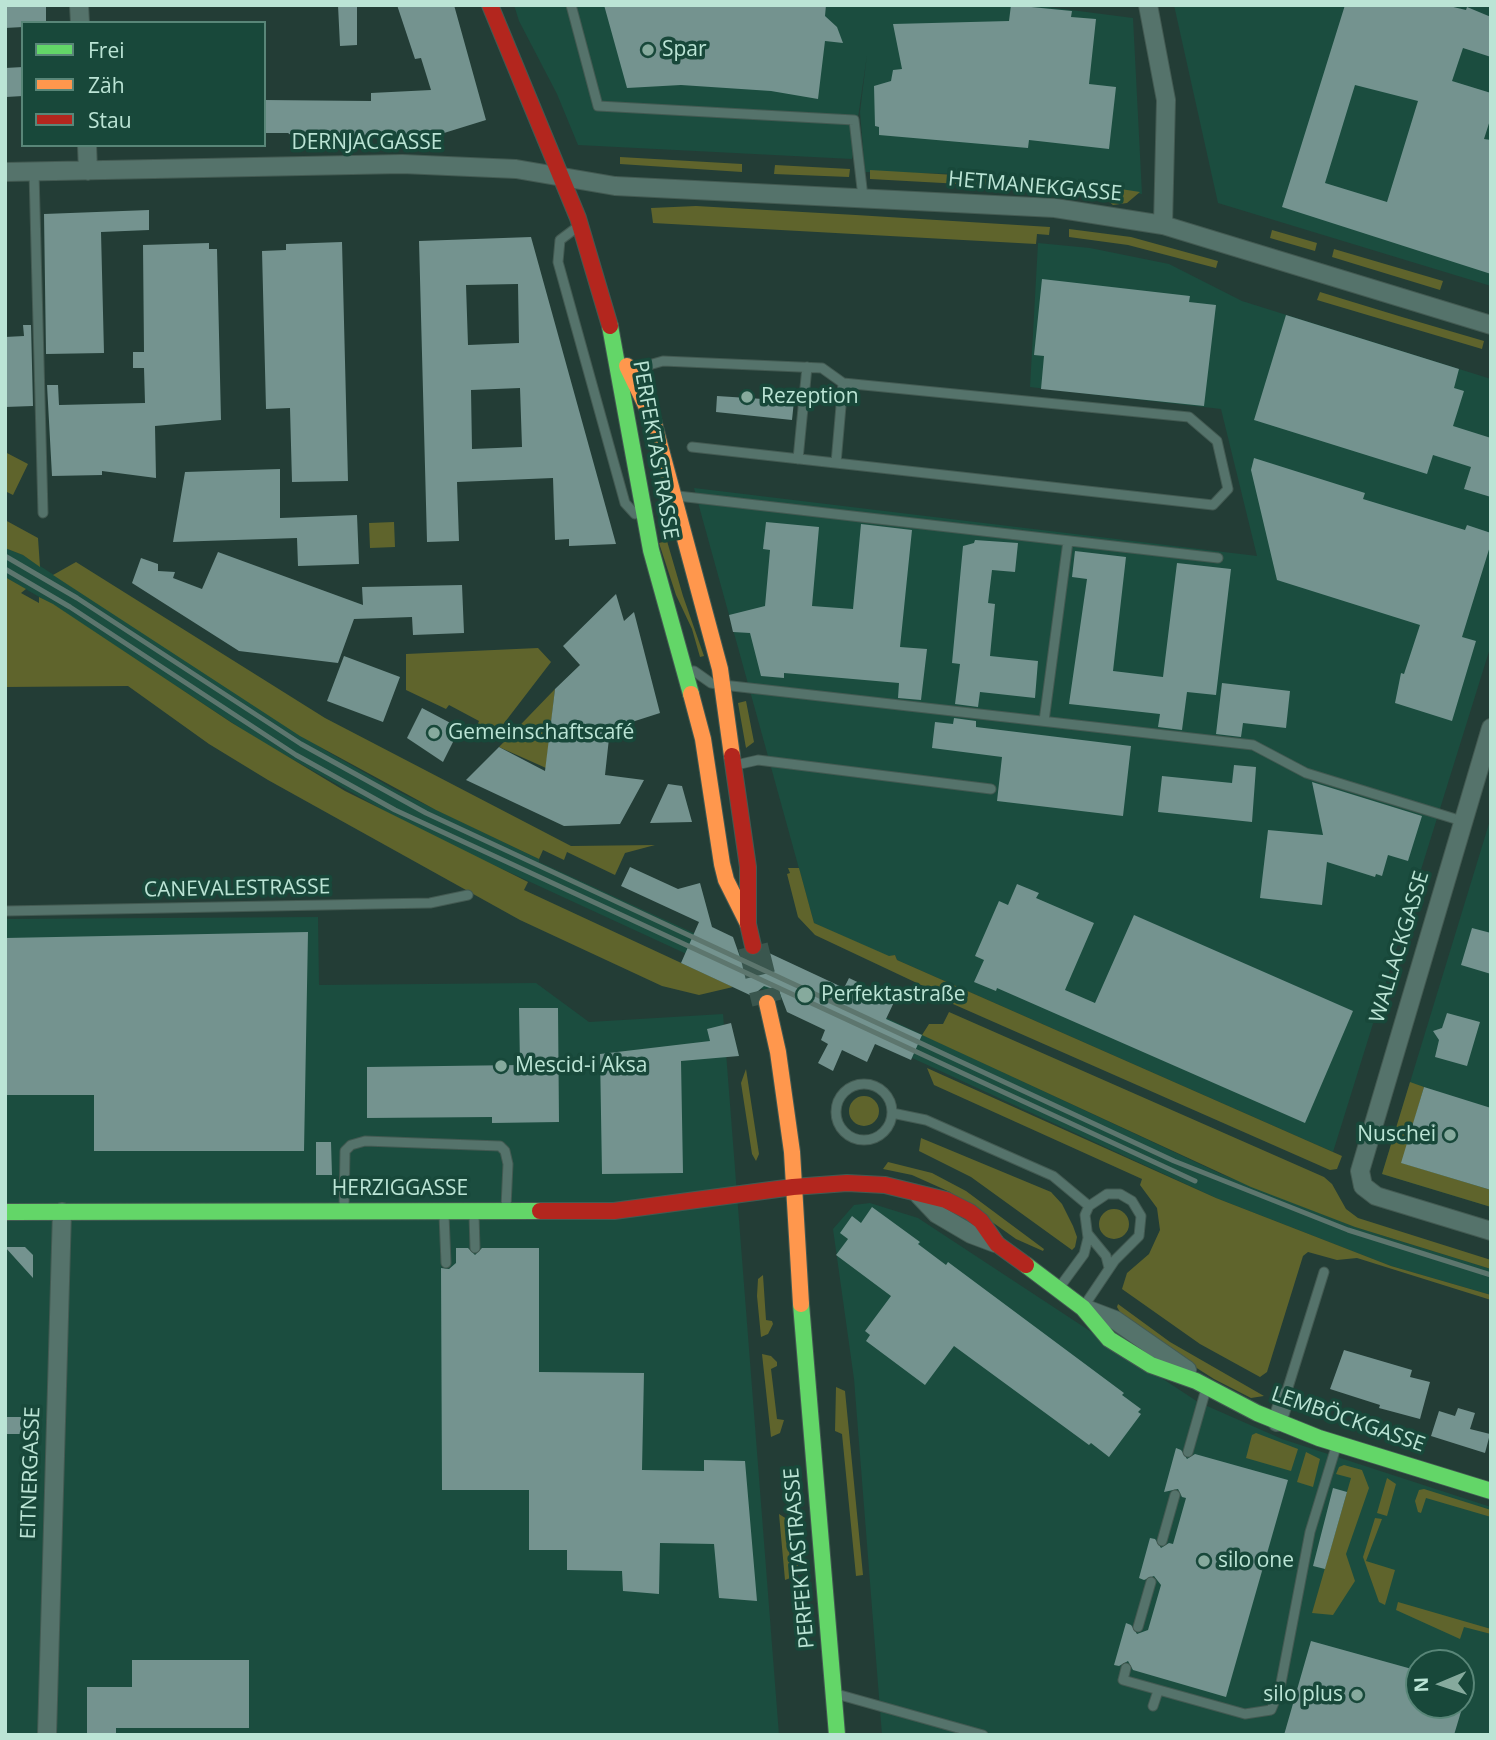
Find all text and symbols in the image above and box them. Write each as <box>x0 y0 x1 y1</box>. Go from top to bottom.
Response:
legend <box>21 21 266 147</box>
text: Frei <box>88 36 125 64</box>
place label: Spar <box>662 37 707 63</box>
marker: Spar <box>640 42 656 58</box>
text: Zäh <box>88 71 125 99</box>
text: Stau <box>88 106 132 134</box>
street label: DERNJACGASSE <box>291 130 443 156</box>
street label: HETMANEKGASSE <box>947 167 1123 207</box>
street label: PERFEKTASTRASSE <box>627 358 683 542</box>
place label: Rezeption <box>761 384 859 410</box>
marker: Rezeption <box>739 389 755 405</box>
place label: Gemeinschaftscafé <box>448 720 634 746</box>
marker: Gemeinschaftscafé <box>426 725 442 741</box>
street label: WALLACKGASSE <box>1365 868 1435 1026</box>
street label: CANEVALESTRASSE <box>144 875 330 903</box>
place label: Perfektastraße <box>821 982 966 1008</box>
marker: Perfektastraße <box>795 985 815 1005</box>
place label: Mescid-i Aksa <box>515 1053 647 1079</box>
marker: Mescid-i Aksa <box>493 1058 509 1074</box>
place label: Nuschei <box>1357 1122 1436 1148</box>
marker: Nuschei <box>1442 1127 1458 1143</box>
street label: HERZIGGASSE <box>332 1176 468 1202</box>
street label: LEMBÖCKGASSE <box>1268 1382 1428 1458</box>
street label: EITNERGASSE <box>16 1406 46 1540</box>
street label: PERFEKTASTRASSE <box>780 1467 820 1649</box>
place label: silo one <box>1218 1548 1294 1574</box>
marker: silo one <box>1196 1553 1212 1569</box>
north arrow <box>1405 1649 1475 1719</box>
text: N <box>1408 1676 1434 1693</box>
place label: silo plus <box>1263 1682 1343 1708</box>
marker: silo plus <box>1349 1687 1365 1703</box>

